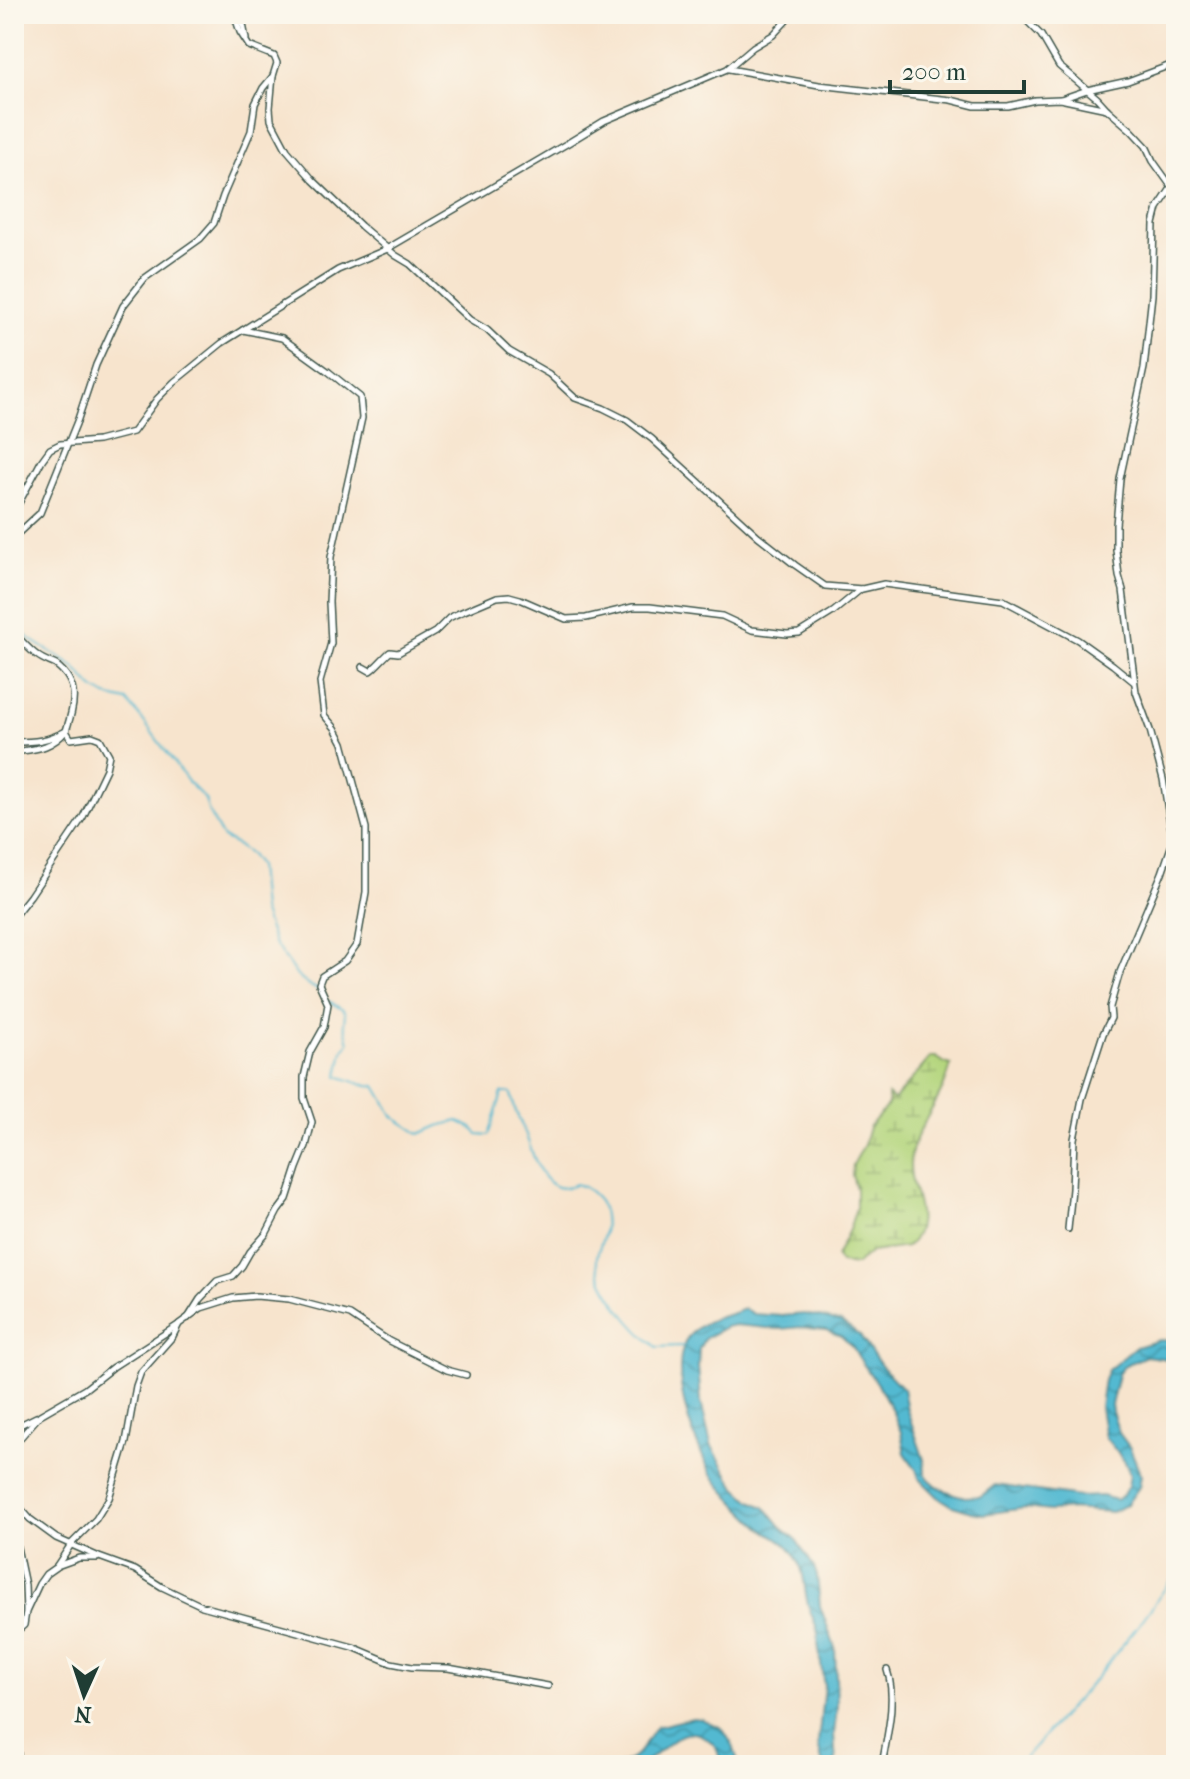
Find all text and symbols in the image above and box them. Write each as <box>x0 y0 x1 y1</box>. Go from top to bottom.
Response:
scale bar <box>890 44 1024 94</box>
text: 200 m <box>902 58 966 86</box>
north arrow <box>44 1655 124 1735</box>
text: N <box>74 1701 92 1727</box>

